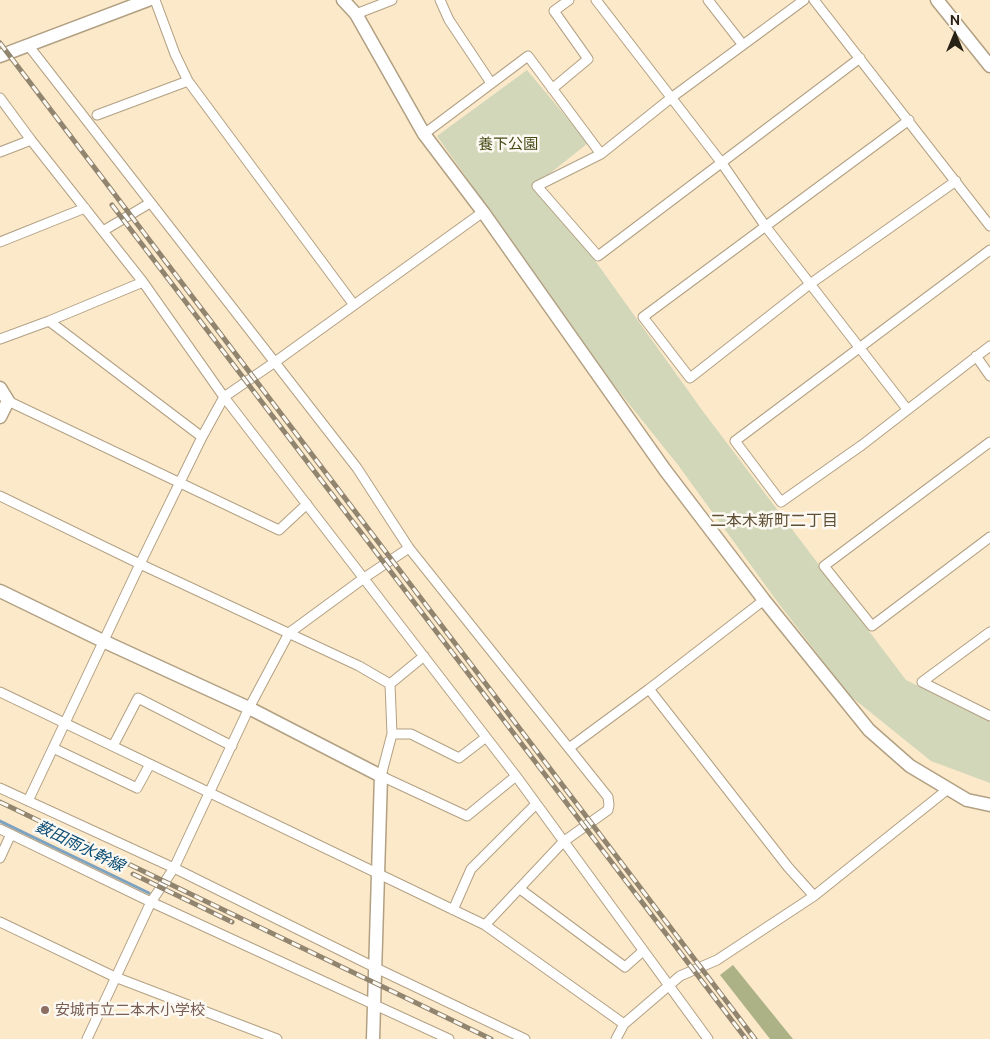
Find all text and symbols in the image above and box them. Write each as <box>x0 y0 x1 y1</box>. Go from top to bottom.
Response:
north arrow <box>930 10 980 60</box>
text: N <box>950 12 960 28</box>
park label: 養下公園 <box>478 135 538 153</box>
district label: 二本木新町二丁目 <box>710 511 838 531</box>
water label: 薮田雨水幹線 <box>33 816 127 876</box>
place label: 安城市立二本木小学校 <box>55 1001 205 1019</box>
marker: 安城市立二本木小学校 <box>39 1004 51 1016</box>

